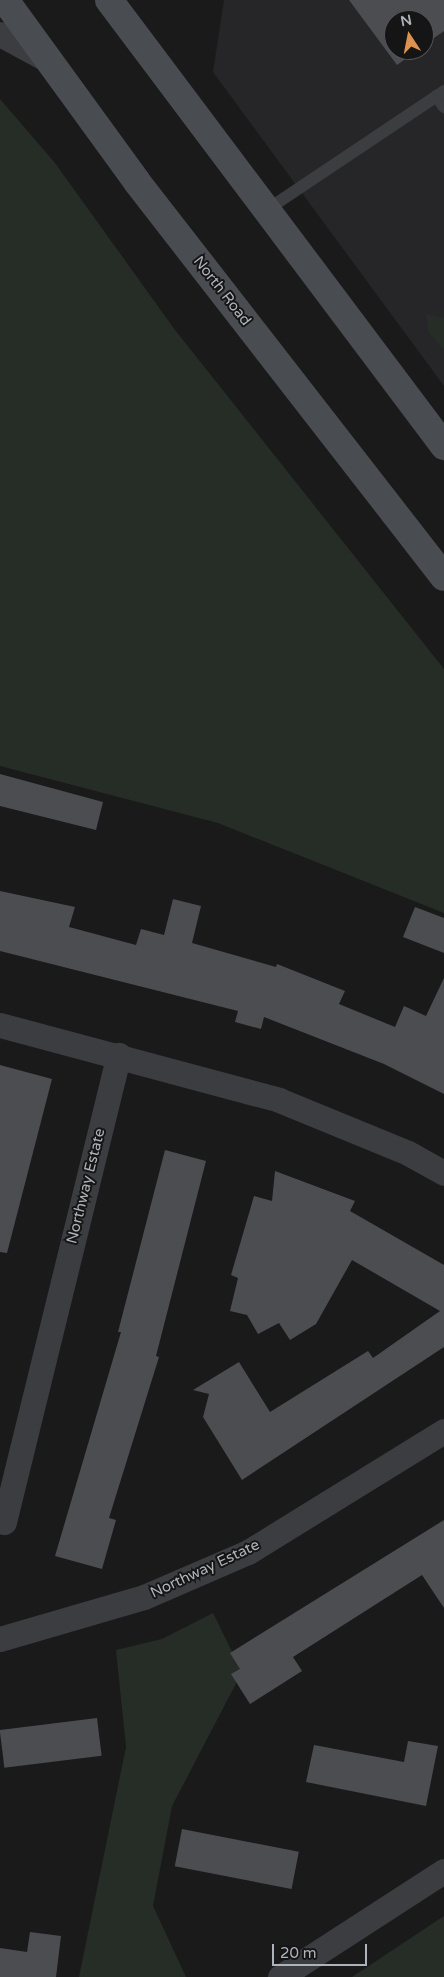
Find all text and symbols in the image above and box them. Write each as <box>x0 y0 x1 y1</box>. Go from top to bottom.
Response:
north arrow <box>384 10 434 60</box>
text: N <box>399 11 413 30</box>
street label: North Road <box>189 253 255 329</box>
street label: Northway Estate <box>63 1126 109 1246</box>
street label: Northway Estate <box>148 1536 262 1602</box>
scale bar <box>274 1934 369 1966</box>
text: 20 m <box>280 1944 317 1962</box>

